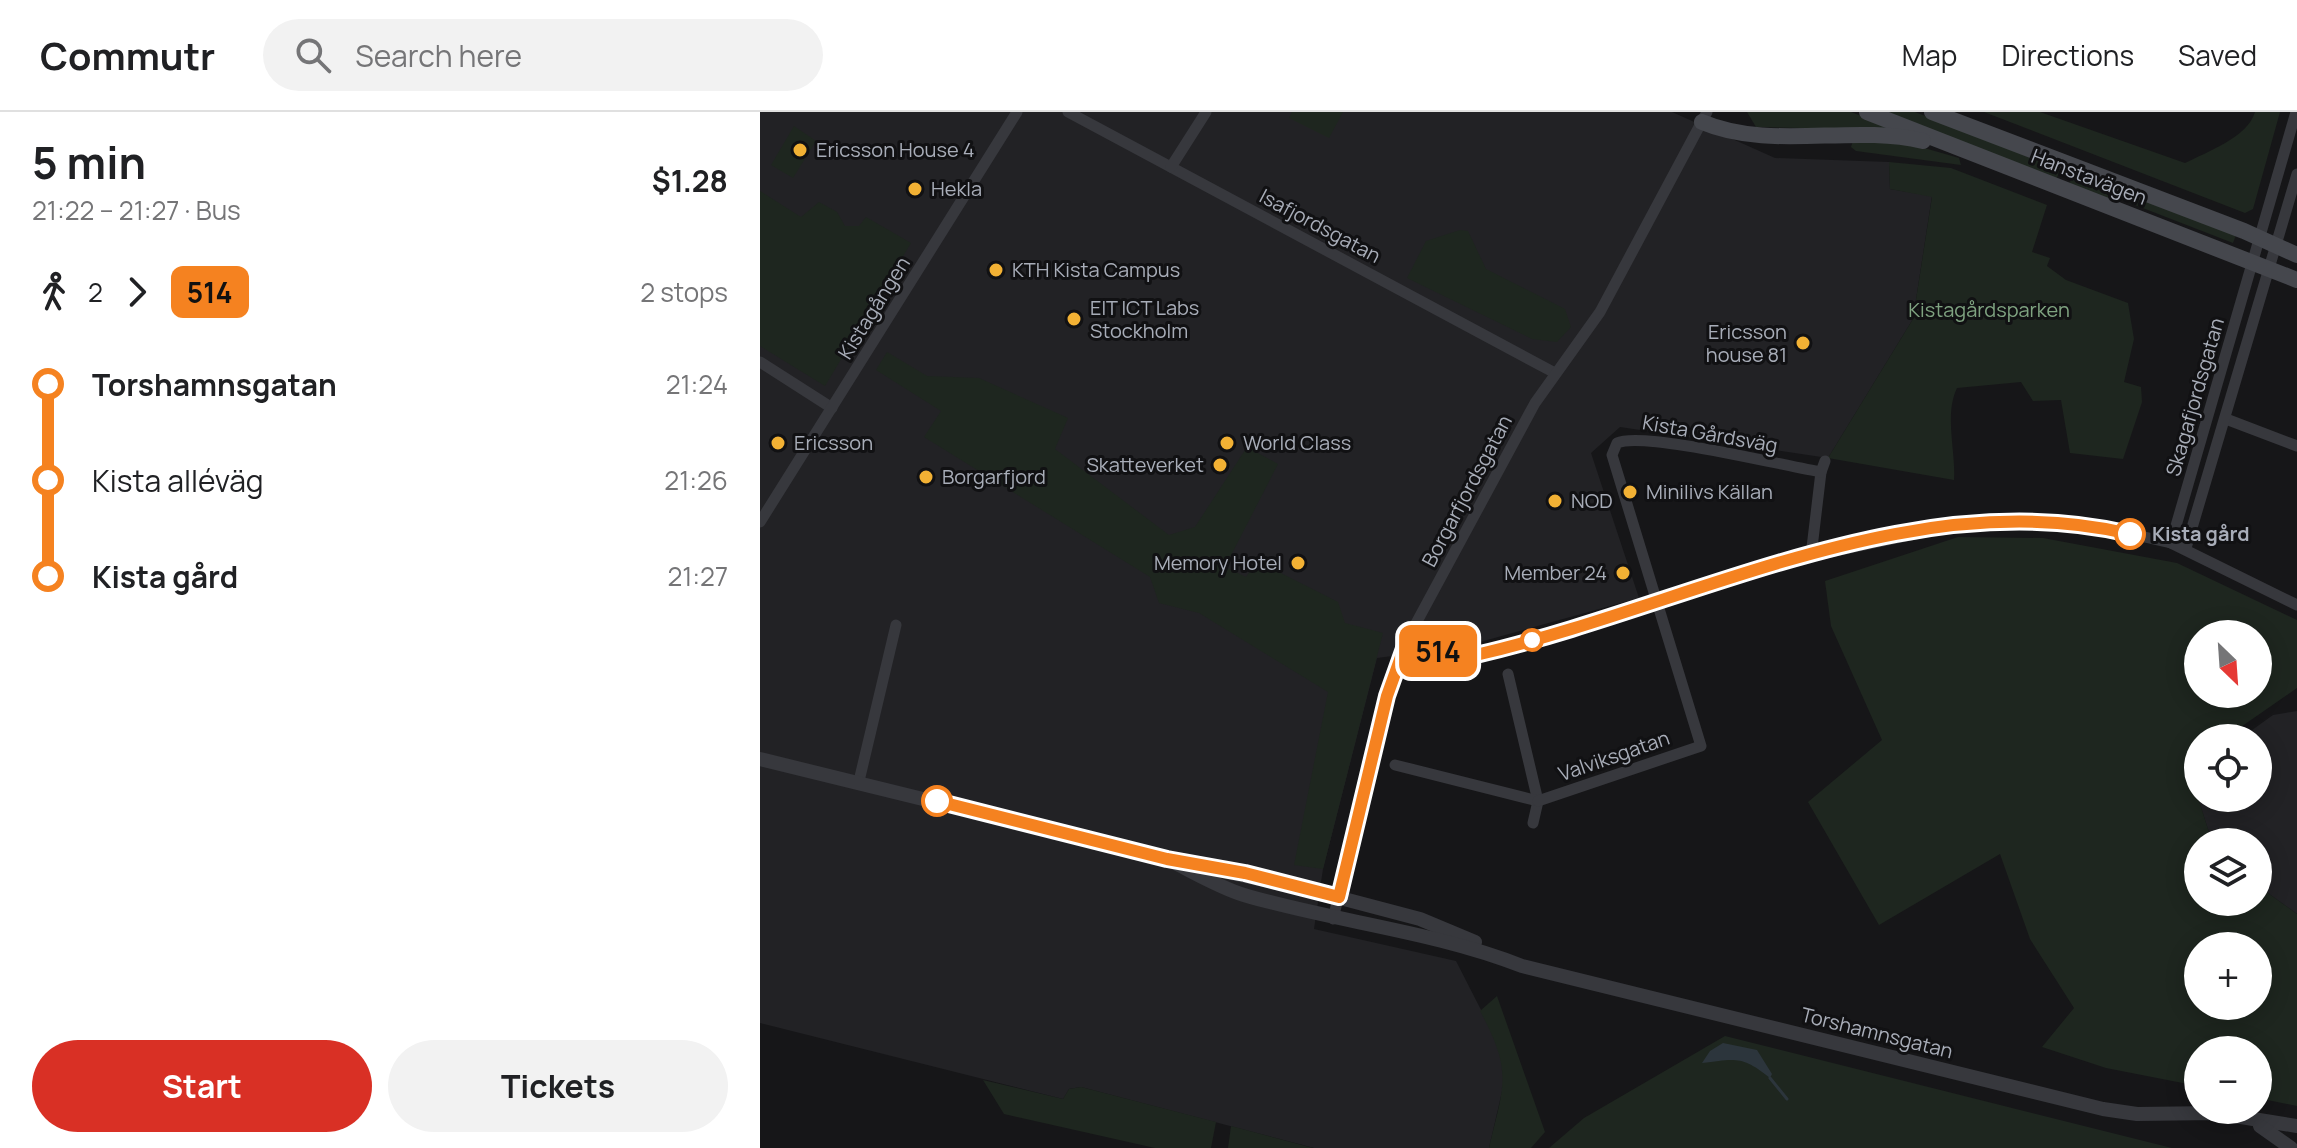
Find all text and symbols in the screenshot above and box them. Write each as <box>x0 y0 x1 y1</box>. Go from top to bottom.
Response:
search box <box>263 19 823 91</box>
text: Commutr <box>40 29 215 81</box>
icon: search <box>291 33 335 77</box>
text: Search here <box>355 35 522 76</box>
text: Map <box>1902 36 1957 74</box>
text: Directions <box>2001 36 2134 74</box>
text: Saved <box>2178 36 2257 74</box>
text: 5 min <box>32 132 146 192</box>
place label: Ericsson House 4 <box>816 136 974 163</box>
marker: Ericsson House 4 <box>791 141 809 159</box>
street label: Hanstavägen <box>2028 142 2151 211</box>
text: $1.28 <box>652 160 728 201</box>
place label: Hekla <box>931 175 982 202</box>
marker: Hekla <box>906 180 924 198</box>
street label: Isafjordsgatan <box>1255 182 1386 269</box>
text: 21:22 – 21:27 · Bus <box>32 192 241 228</box>
street label: Kistagången <box>831 251 916 364</box>
place label: KTH Kista Campus <box>1012 256 1180 283</box>
marker: KTH Kista Campus <box>987 261 1005 279</box>
icon: walk <box>32 270 76 314</box>
icon: forward <box>115 270 159 314</box>
text: 514 <box>187 273 233 311</box>
text: 2 <box>88 274 103 310</box>
text: 2 stops <box>640 274 728 310</box>
place label: EIT ICT Labs Stockholm <box>1090 294 1199 344</box>
park label: Kistagårdsparken <box>1908 296 2070 323</box>
marker: EIT ICT Labs Stockholm <box>1065 310 1083 328</box>
street label: Skagafjordsgatan <box>2159 315 2230 479</box>
place label: Ericsson house 81 <box>1706 318 1787 368</box>
marker: Ericsson house 81 <box>1794 334 1812 352</box>
text: Torshamnsgatan <box>92 364 337 405</box>
text: 21:24 <box>666 366 728 402</box>
street label: Kista Gårdsväg <box>1640 408 1780 459</box>
street label: Borgarfjordsgatan <box>1415 410 1518 571</box>
place label: Ericsson <box>794 429 873 456</box>
place label: World Class <box>1243 429 1351 456</box>
marker: Ericsson <box>769 434 787 452</box>
marker: World Class <box>1218 434 1236 452</box>
place label: Skatteverket <box>1086 451 1204 478</box>
marker: Skatteverket <box>1211 456 1229 474</box>
text: Kista alléväg <box>92 460 264 501</box>
text: 21:26 <box>664 462 728 498</box>
place label: Borgarfjord <box>942 463 1046 490</box>
marker: Borgarfjord <box>917 468 935 486</box>
place label: Minilivs Källan <box>1646 478 1773 505</box>
marker: Minilivs Källan <box>1621 483 1639 501</box>
place label: NOD <box>1571 487 1613 514</box>
marker: NOD <box>1546 492 1564 510</box>
marker: Kista gård <box>2115 519 2145 549</box>
place label: Kista gård <box>2152 520 2250 547</box>
place label: Memory Hotel <box>1154 549 1282 576</box>
marker: Memory Hotel <box>1289 554 1307 572</box>
text: Kista gård <box>92 556 238 597</box>
text: 21:27 <box>667 558 728 594</box>
place label: Member 24 <box>1504 559 1607 586</box>
marker: Member 24 <box>1614 564 1632 582</box>
north arrow <box>2184 620 2272 708</box>
map controls <box>2184 620 2272 1124</box>
line badge: 514 <box>1392 625 1484 677</box>
unlabelled marker <box>1521 629 1543 651</box>
text: 514 <box>1415 632 1461 670</box>
street label: Valviksgatan <box>1555 724 1673 787</box>
button: locate <box>2184 724 2272 812</box>
unlabelled marker <box>922 786 952 816</box>
button: layers <box>2184 828 2272 916</box>
button: + <box>2184 932 2272 1020</box>
street label: Torshamnsgatan <box>1798 1001 1956 1064</box>
button: − <box>2184 1036 2272 1124</box>
button: Start <box>32 1040 372 1132</box>
button: Tickets <box>388 1040 728 1132</box>

